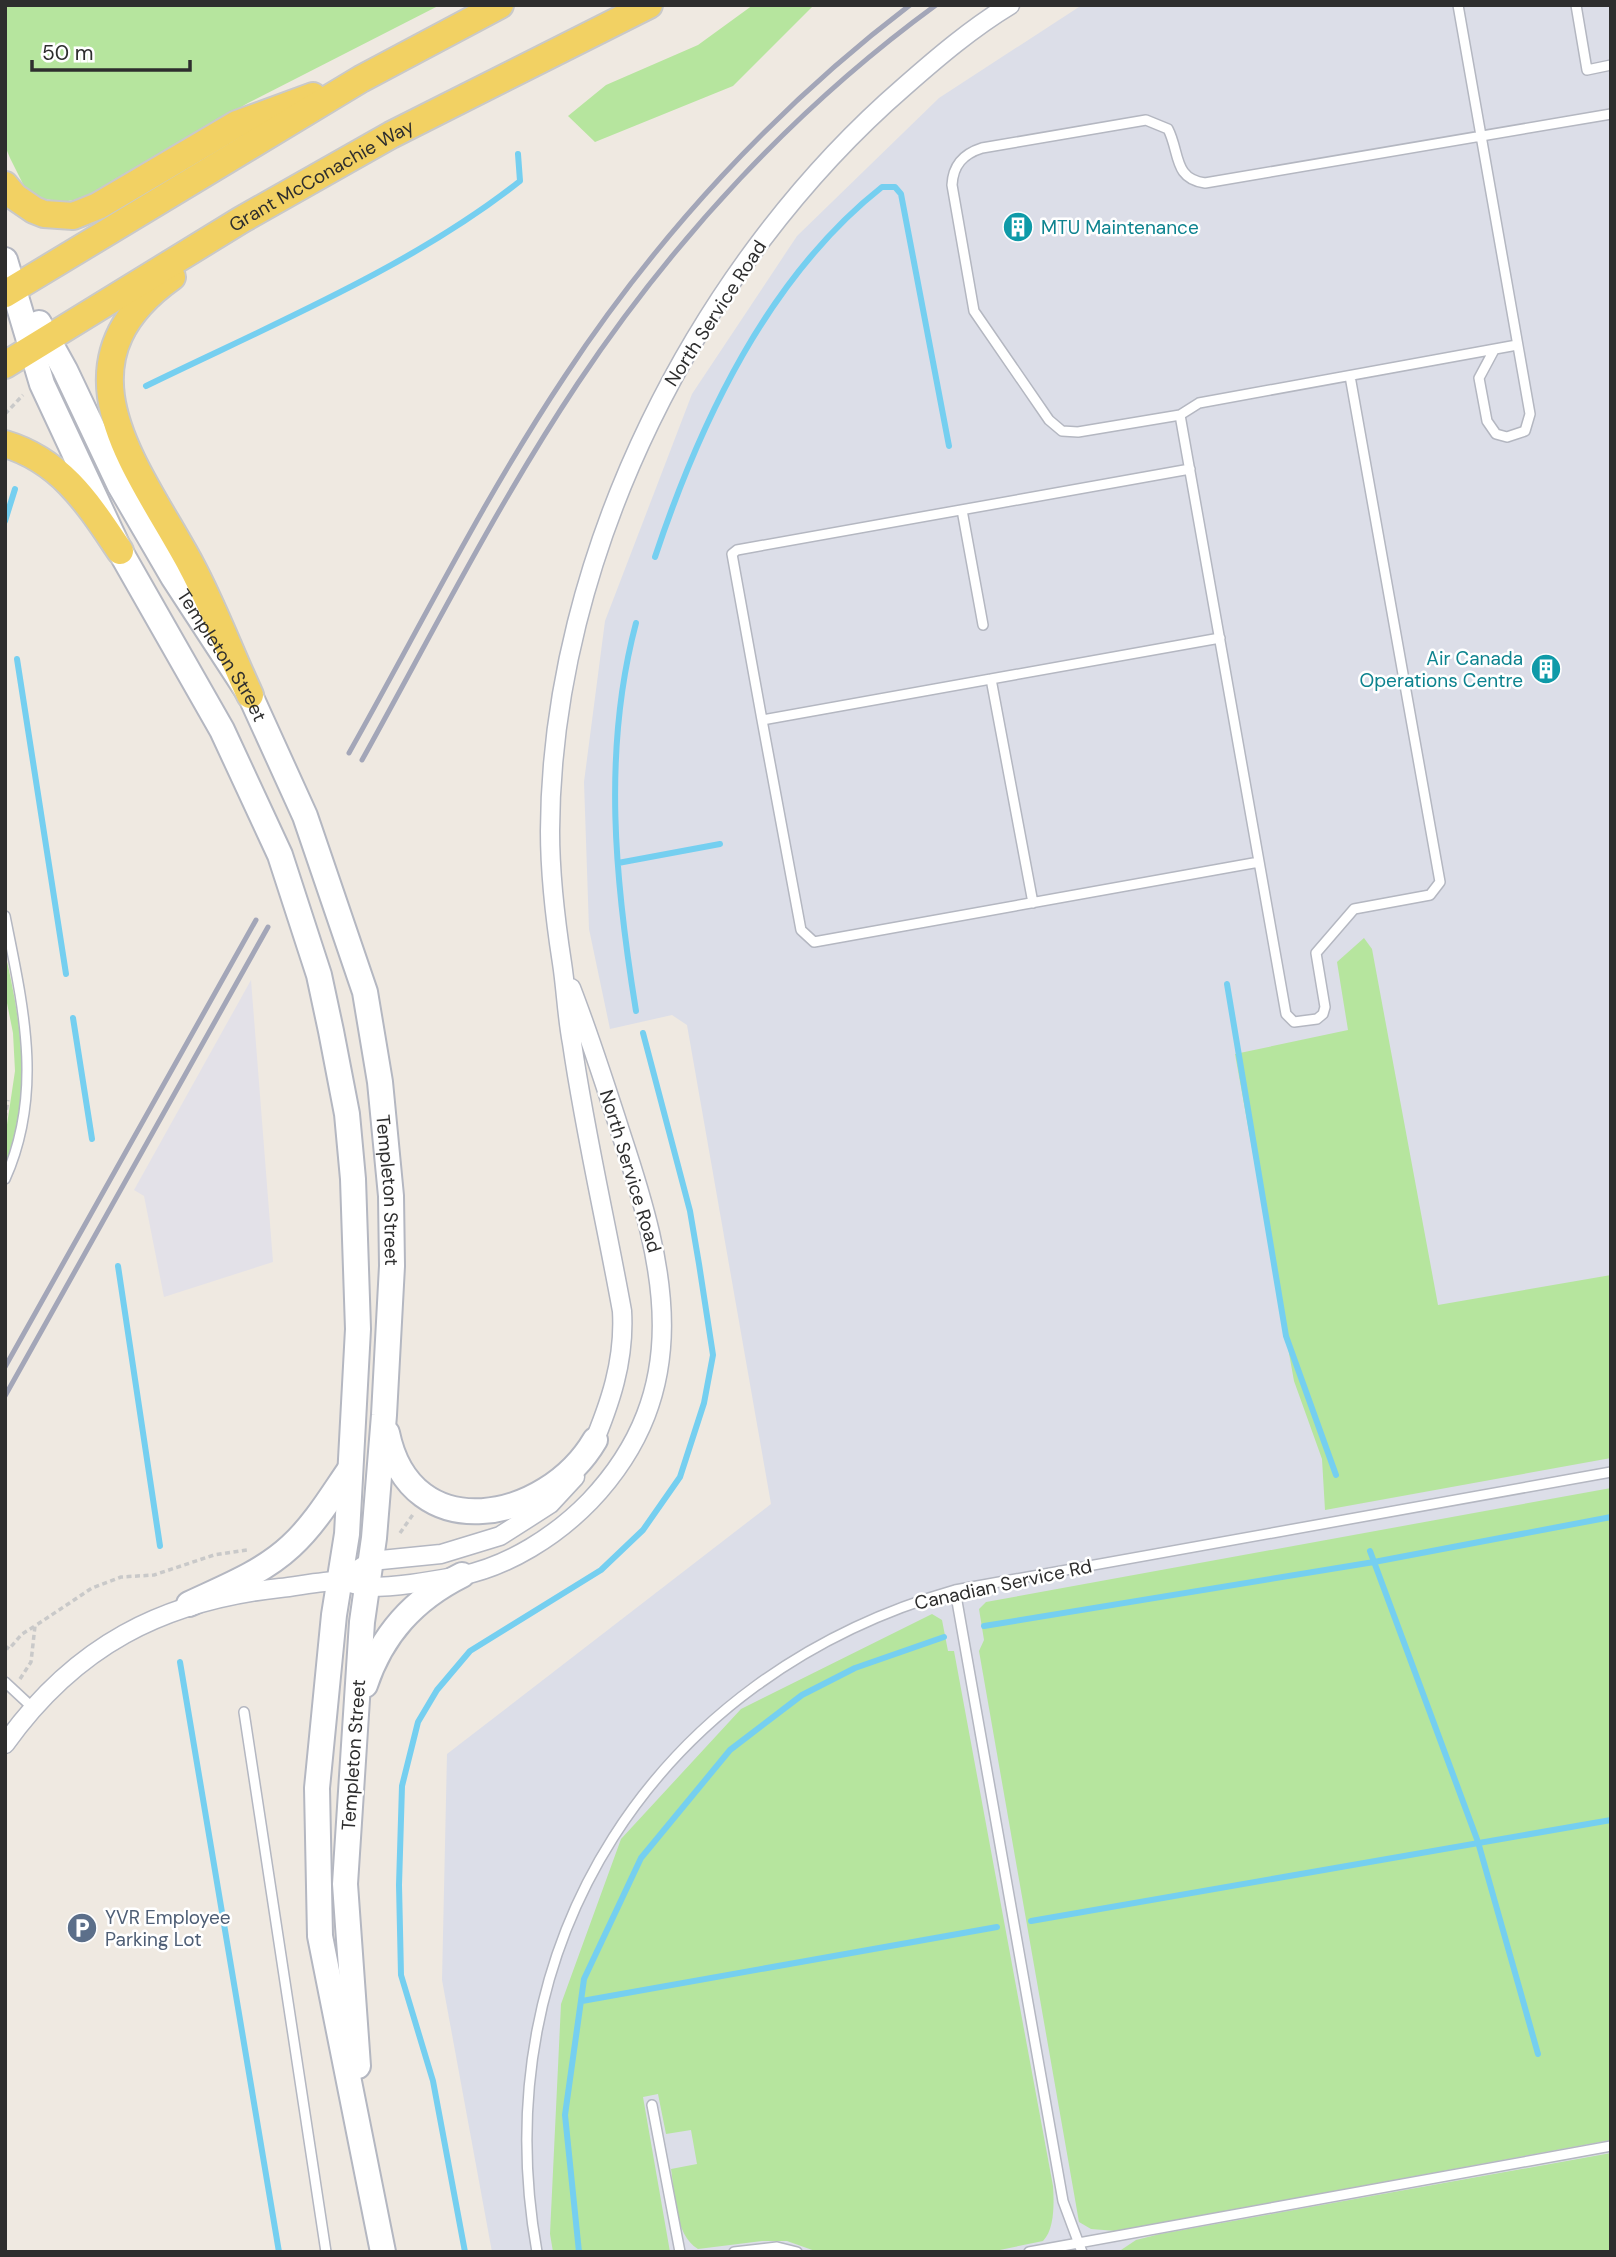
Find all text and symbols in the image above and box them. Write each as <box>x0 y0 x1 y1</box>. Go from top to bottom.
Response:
scale bar <box>32 28 189 72</box>
text: 50 m <box>42 39 93 67</box>
street label: Grant McConachie Way <box>224 113 419 237</box>
building icon: MTU Maintenance <box>1001 210 1035 244</box>
place label: MTU Maintenance <box>1041 215 1199 240</box>
street label: North Service Road <box>659 236 772 391</box>
street label: Templeton Street <box>171 584 272 725</box>
place label: Air Canada Operations Centre <box>1360 646 1523 693</box>
building icon: Air Canada Operations Centre <box>1529 652 1563 686</box>
street label: North Service Road <box>594 1087 667 1256</box>
street label: Templeton Street <box>370 1113 404 1266</box>
street label: Canadian Service Rd <box>912 1553 1094 1616</box>
street label: Templeton Street <box>336 1679 371 1831</box>
place label: YVR Employee Parking Lot <box>105 1905 231 1952</box>
parking icon: YVR Employee Parking Lot <box>65 1911 99 1945</box>

